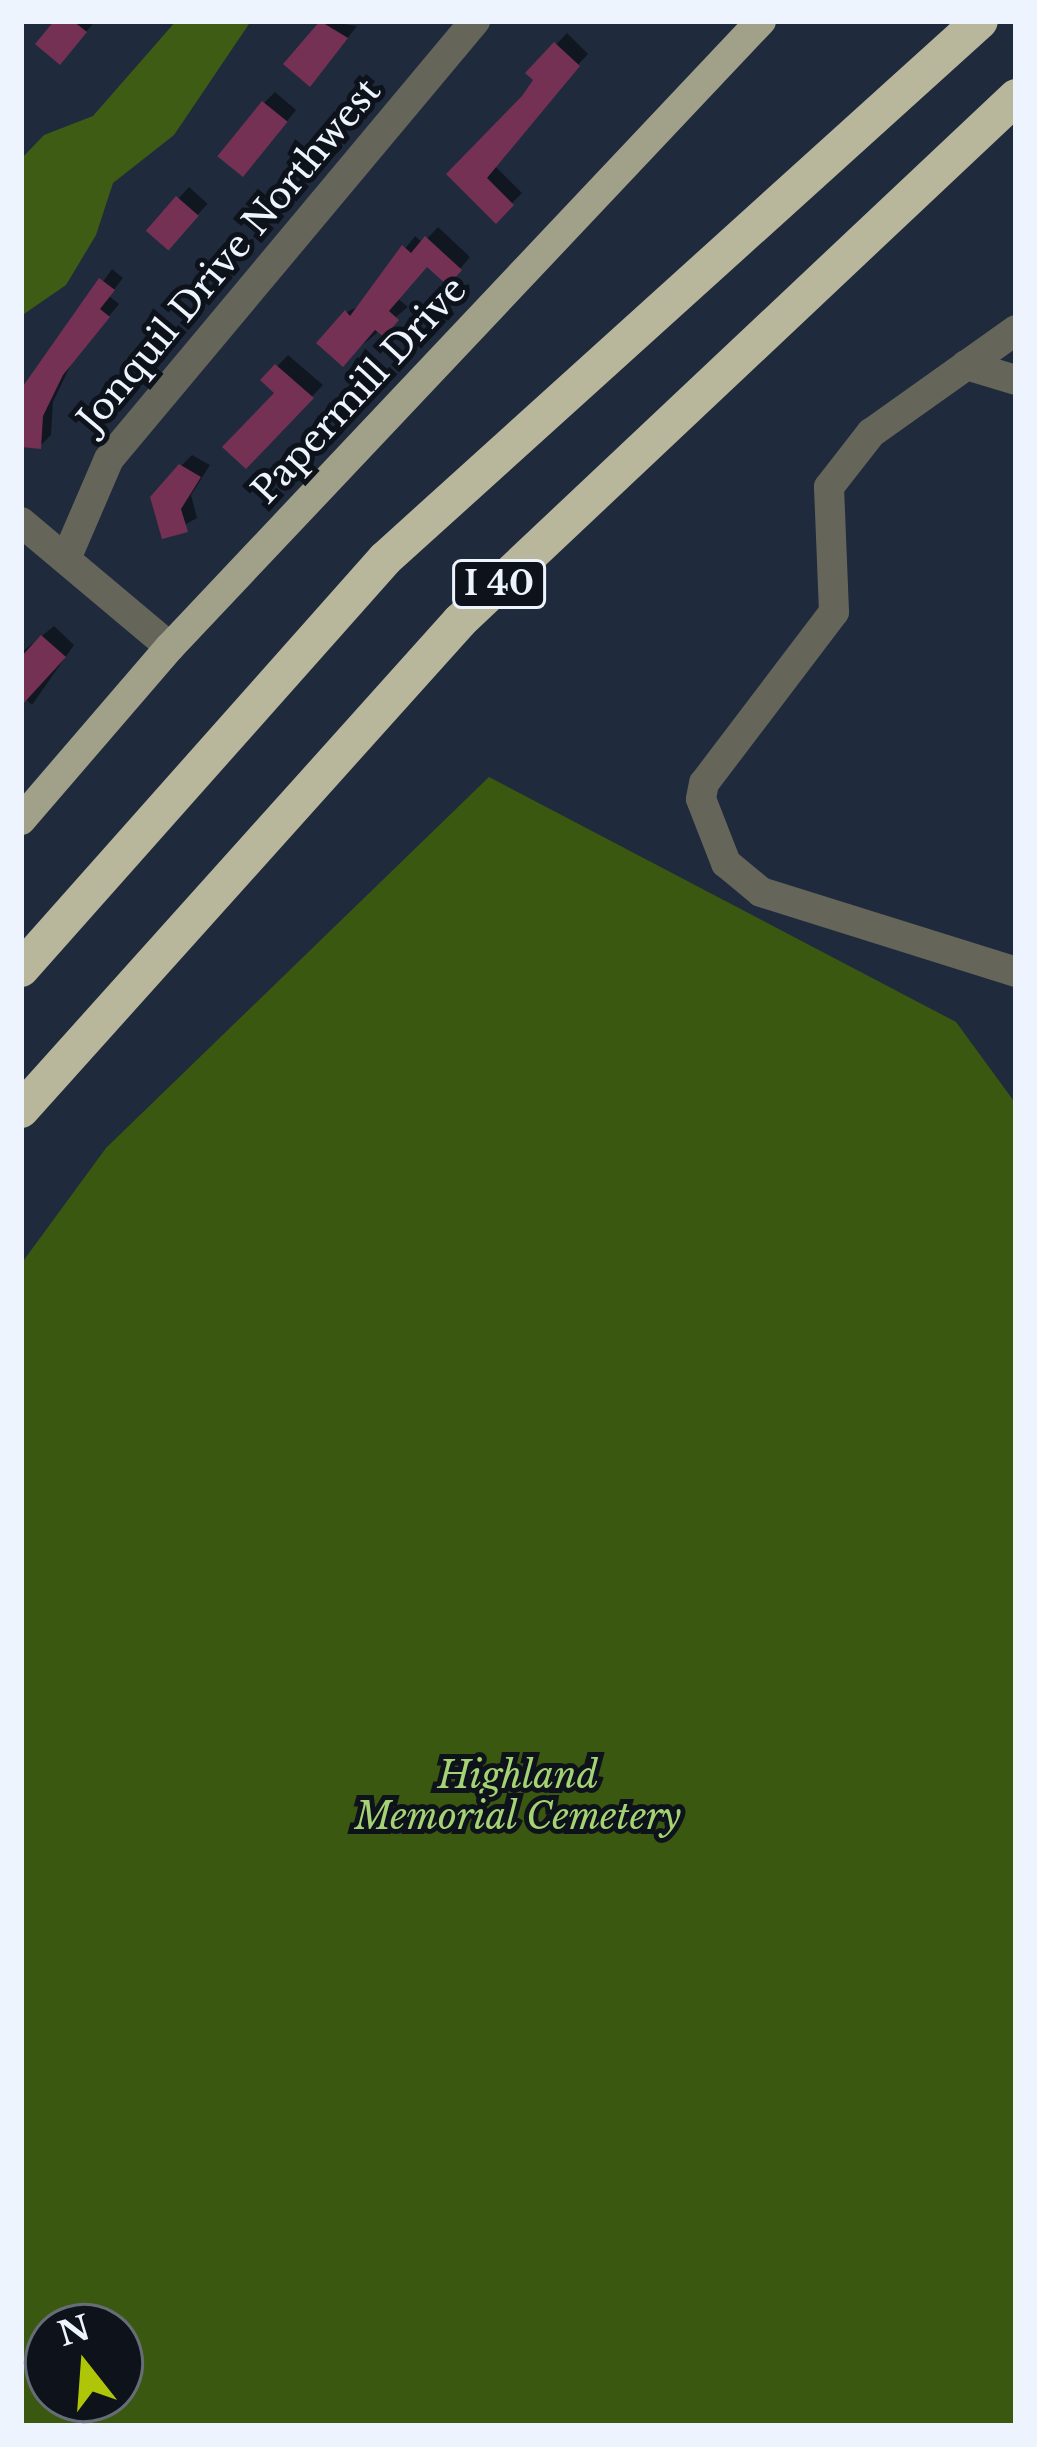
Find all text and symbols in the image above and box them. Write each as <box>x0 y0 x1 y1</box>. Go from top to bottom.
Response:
street label: Jonquil Drive Northwest <box>69 70 389 440</box>
street label: Papermill Drive <box>243 268 475 512</box>
road number: I 40 <box>451 557 547 611</box>
park label: Highland Memorial Cemetery <box>354 1753 682 1838</box>
north arrow <box>24 2303 144 2423</box>
text: N <box>53 2307 95 2355</box>

